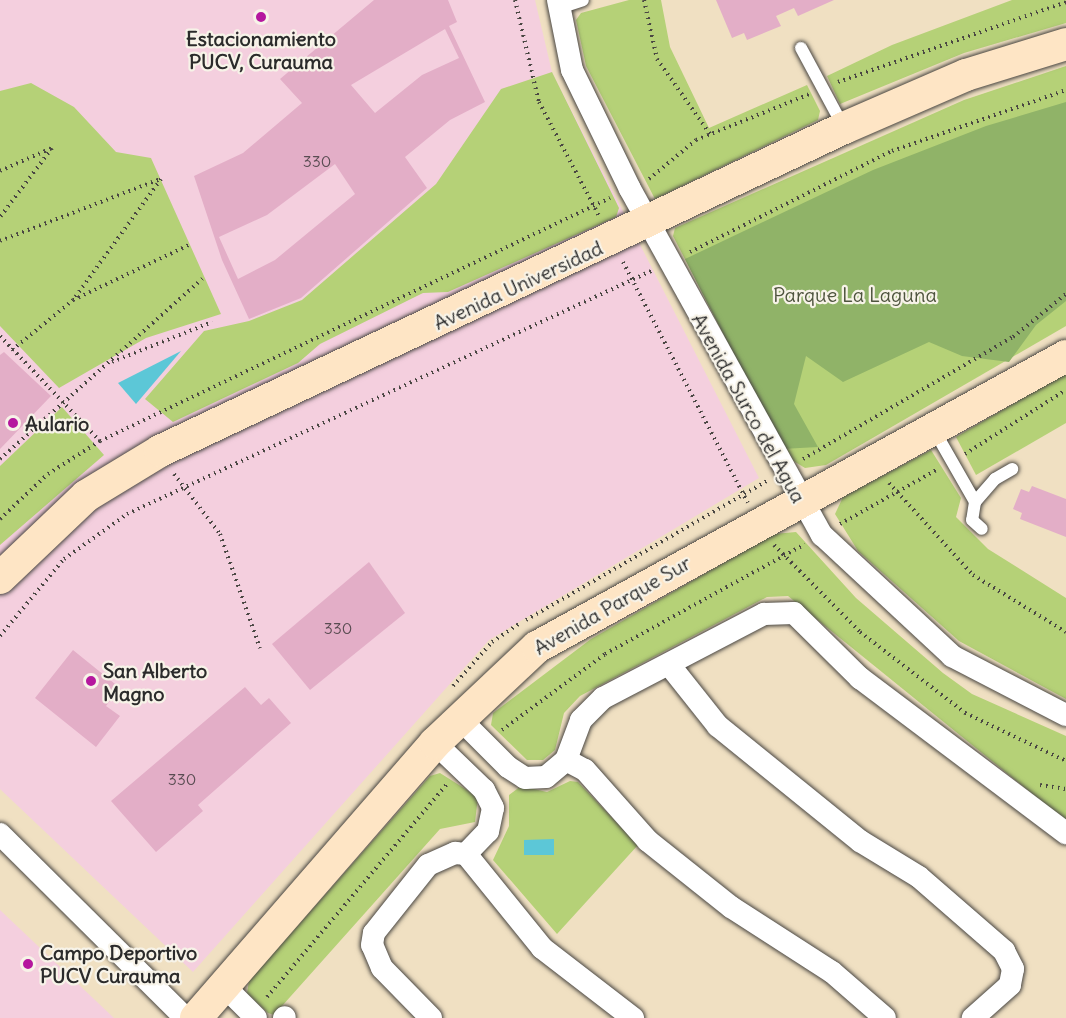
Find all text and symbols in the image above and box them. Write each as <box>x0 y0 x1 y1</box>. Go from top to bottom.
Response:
marker: Estacionamiento PUCV, Curauma <box>254 10 268 24</box>
place label: Estacionamiento PUCV, Curauma <box>186 27 336 74</box>
house number: 330 <box>303 151 331 171</box>
street label: Avenida Universidad <box>430 235 606 335</box>
park label: Parque La Laguna <box>773 282 937 306</box>
street label: Avenida Surco del Agua <box>687 309 811 507</box>
place label: Aulario <box>25 411 89 435</box>
marker: Aulario <box>6 416 20 430</box>
street label: Avenida Parque Sur <box>529 550 695 660</box>
house number: 330 <box>324 618 352 638</box>
place label: San Alberto Magno <box>103 658 207 705</box>
marker: San Alberto Magno <box>84 674 98 688</box>
house number: 330 <box>168 769 196 789</box>
place label: Campo Deportivo PUCV Curauma <box>40 940 197 987</box>
marker: Campo Deportivo PUCV Curauma <box>21 957 35 971</box>

